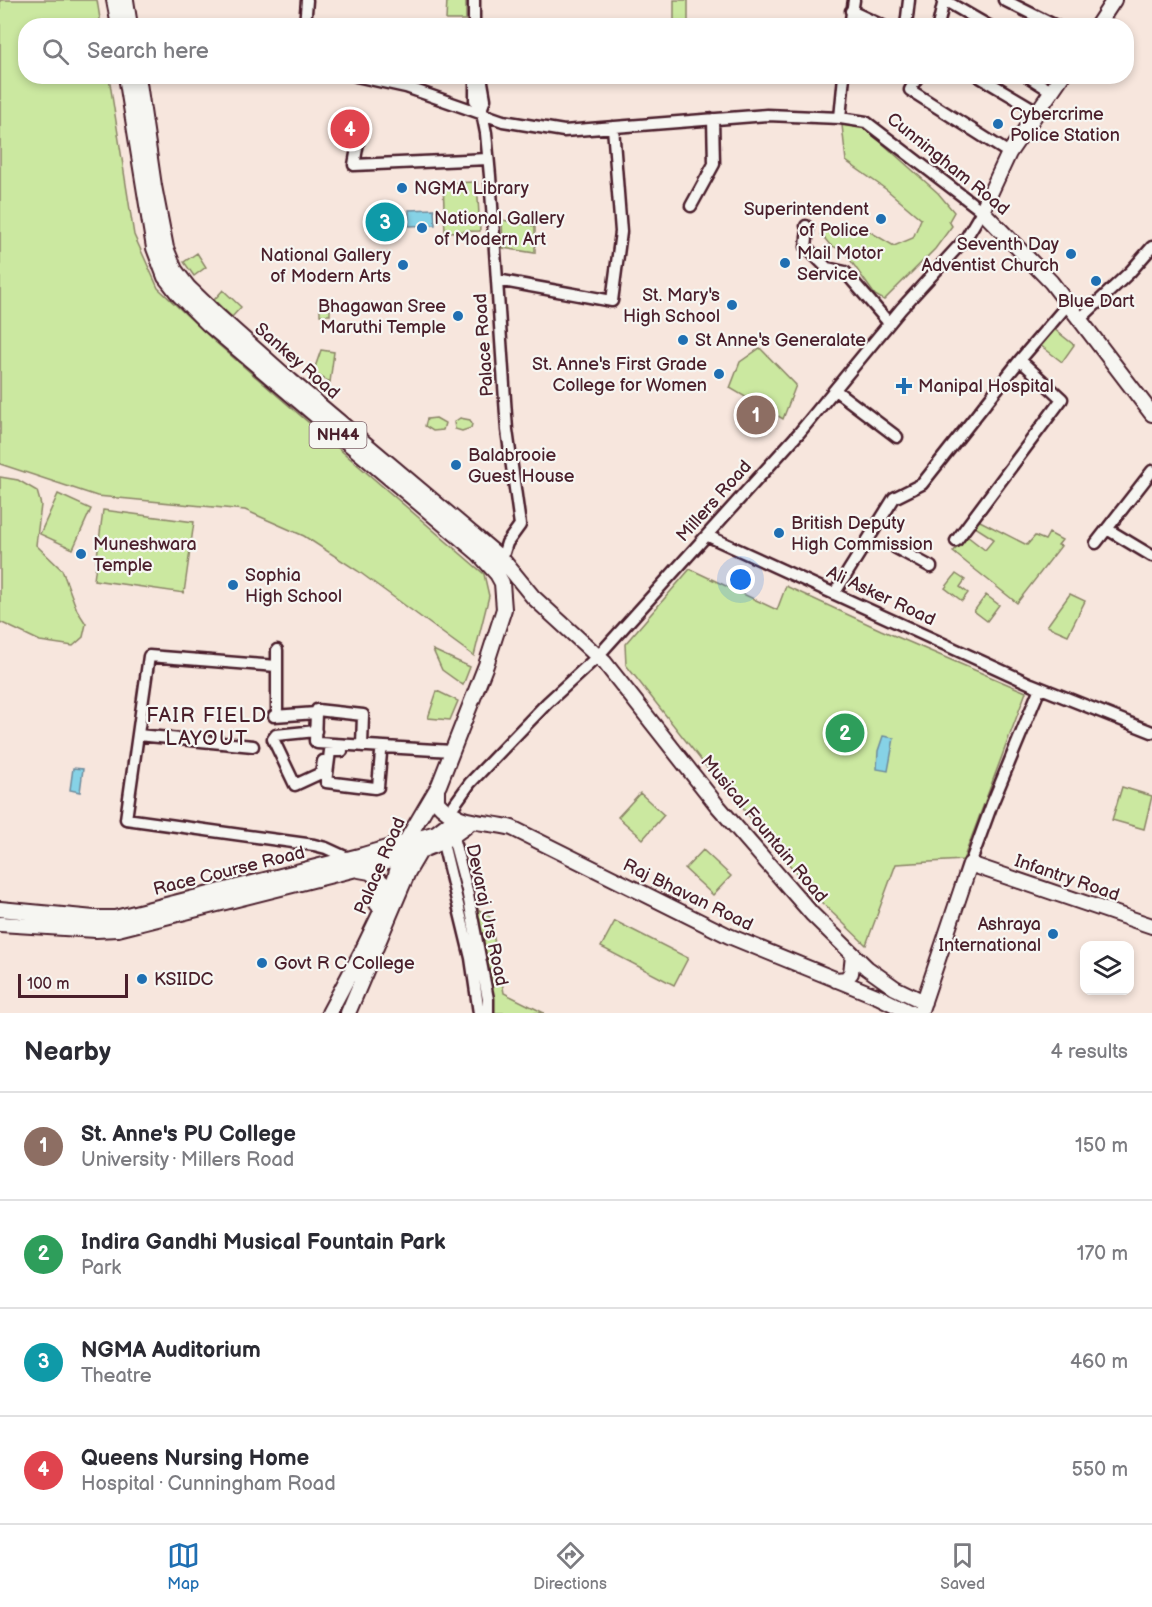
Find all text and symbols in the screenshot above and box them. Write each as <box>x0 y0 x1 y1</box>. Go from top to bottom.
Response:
search box <box>18 18 1134 84</box>
icon: search <box>39 35 72 68</box>
text: Search here <box>87 38 209 65</box>
place label: Cybercrime Police Station <box>1010 104 1120 146</box>
pin: 4 <box>330 106 370 152</box>
street label: Cunningham Road <box>883 108 1013 220</box>
marker: Cybercrime Police Station <box>991 117 1005 131</box>
place label: NGMA Library <box>414 178 530 199</box>
marker: NGMA Library <box>395 181 409 195</box>
place label: Superintendent of Police <box>744 199 869 241</box>
pin: 3 <box>366 200 404 244</box>
place label: National Gallery of Modern Art <box>434 208 566 250</box>
marker: Superintendent of Police <box>874 212 888 226</box>
marker: National Gallery of Modern Art <box>415 221 429 235</box>
place label: Seventh Day Adventist Church <box>921 234 1060 276</box>
place label: Mail Motor Service <box>797 243 884 285</box>
place label: National Gallery of Modern Arts <box>260 245 392 287</box>
marker: Seventh Day Adventist Church <box>1064 247 1078 261</box>
marker: Mail Motor Service <box>778 256 792 270</box>
marker: National Gallery of Modern Arts <box>396 258 410 272</box>
marker: Blue Dart <box>1089 274 1103 288</box>
place label: St. Mary's High School <box>623 285 720 327</box>
place label: Blue Dart <box>1057 291 1135 312</box>
street label: Palace Road <box>470 293 498 397</box>
place label: Bhagawan Sree Maruthi Temple <box>318 296 446 338</box>
marker: St. Mary's High School <box>725 298 739 312</box>
marker: Bhagawan Sree Maruthi Temple <box>451 309 465 323</box>
street label: Sankey Road <box>250 318 344 404</box>
place label: St Anne's Generalate <box>695 330 866 351</box>
marker: St Anne's Generalate <box>676 333 690 347</box>
place label: St. Anne's First Grade College for Women <box>532 354 707 396</box>
marker: St. Anne's First Grade College for Women <box>712 367 726 381</box>
place label: Manipal Hospital <box>918 376 1054 397</box>
marker: Manipal Hospital <box>895 377 913 395</box>
pin: 1 <box>736 392 776 438</box>
road number: NH44 <box>310 422 366 448</box>
place label: Balabrooie Guest House <box>468 445 575 487</box>
street label: Millers Road <box>672 456 756 546</box>
marker: Balabrooie Guest House <box>449 458 463 472</box>
place label: British Deputy High Commission <box>791 513 933 555</box>
marker: British Deputy High Commission <box>772 526 786 540</box>
place label: Muneshwara Temple <box>93 534 197 576</box>
marker: Muneshwara Temple <box>74 547 88 561</box>
street label: Ali Asker Road <box>823 562 939 630</box>
place label: Sophia High School <box>245 565 342 607</box>
your location <box>726 565 755 594</box>
marker: Sophia High School <box>226 578 240 592</box>
district label: FAIR FIELD LAYOUT <box>146 704 268 751</box>
pin: 2 <box>826 710 864 756</box>
street label: Musical Fountain Road <box>696 751 832 907</box>
street label: Palace Road <box>350 814 410 918</box>
street label: Race Course Road <box>151 842 307 900</box>
street label: Devaraj Urs Road <box>462 842 512 988</box>
street label: Infantry Road <box>1012 850 1122 906</box>
street label: Raj Bhavan Road <box>620 854 756 936</box>
place label: Ashraya International <box>938 914 1041 956</box>
marker: Ashraya International <box>1046 927 1060 941</box>
map controls <box>1080 941 1134 995</box>
button: layers <box>1080 941 1134 995</box>
place label: Govt R C College <box>274 953 415 974</box>
marker: Govt R C College <box>255 956 269 970</box>
place label: KSIIDC <box>154 969 214 990</box>
scale bar <box>18 971 128 998</box>
marker: KSIIDC <box>135 972 149 986</box>
text: 100 m <box>27 975 70 994</box>
text: Nearby <box>24 1037 111 1068</box>
text: 4 results <box>1050 1040 1128 1064</box>
text: St. Anne's PU College <box>81 1121 296 1148</box>
text: 1 <box>39 1134 48 1158</box>
text: 150 m <box>1075 1134 1128 1158</box>
text: University · Millers Road <box>81 1148 294 1172</box>
text: Indira Gandhi Musical Fountain Park <box>81 1229 446 1256</box>
text: 2 <box>38 1242 49 1266</box>
text: 170 m <box>1077 1242 1128 1266</box>
text: Park <box>81 1256 121 1280</box>
text: NGMA Auditorium <box>81 1337 261 1364</box>
text: 3 <box>38 1350 49 1374</box>
text: 460 m <box>1070 1350 1128 1374</box>
text: Theatre <box>81 1364 152 1388</box>
text: Queens Nursing Home <box>81 1445 309 1472</box>
text: 4 <box>38 1458 49 1482</box>
text: 550 m <box>1071 1458 1128 1482</box>
text: Hospital · Cunningham Road <box>81 1472 336 1496</box>
tab: Map <box>167 1539 200 1594</box>
tab: Directions <box>533 1539 607 1594</box>
tab: Saved <box>940 1539 985 1594</box>

